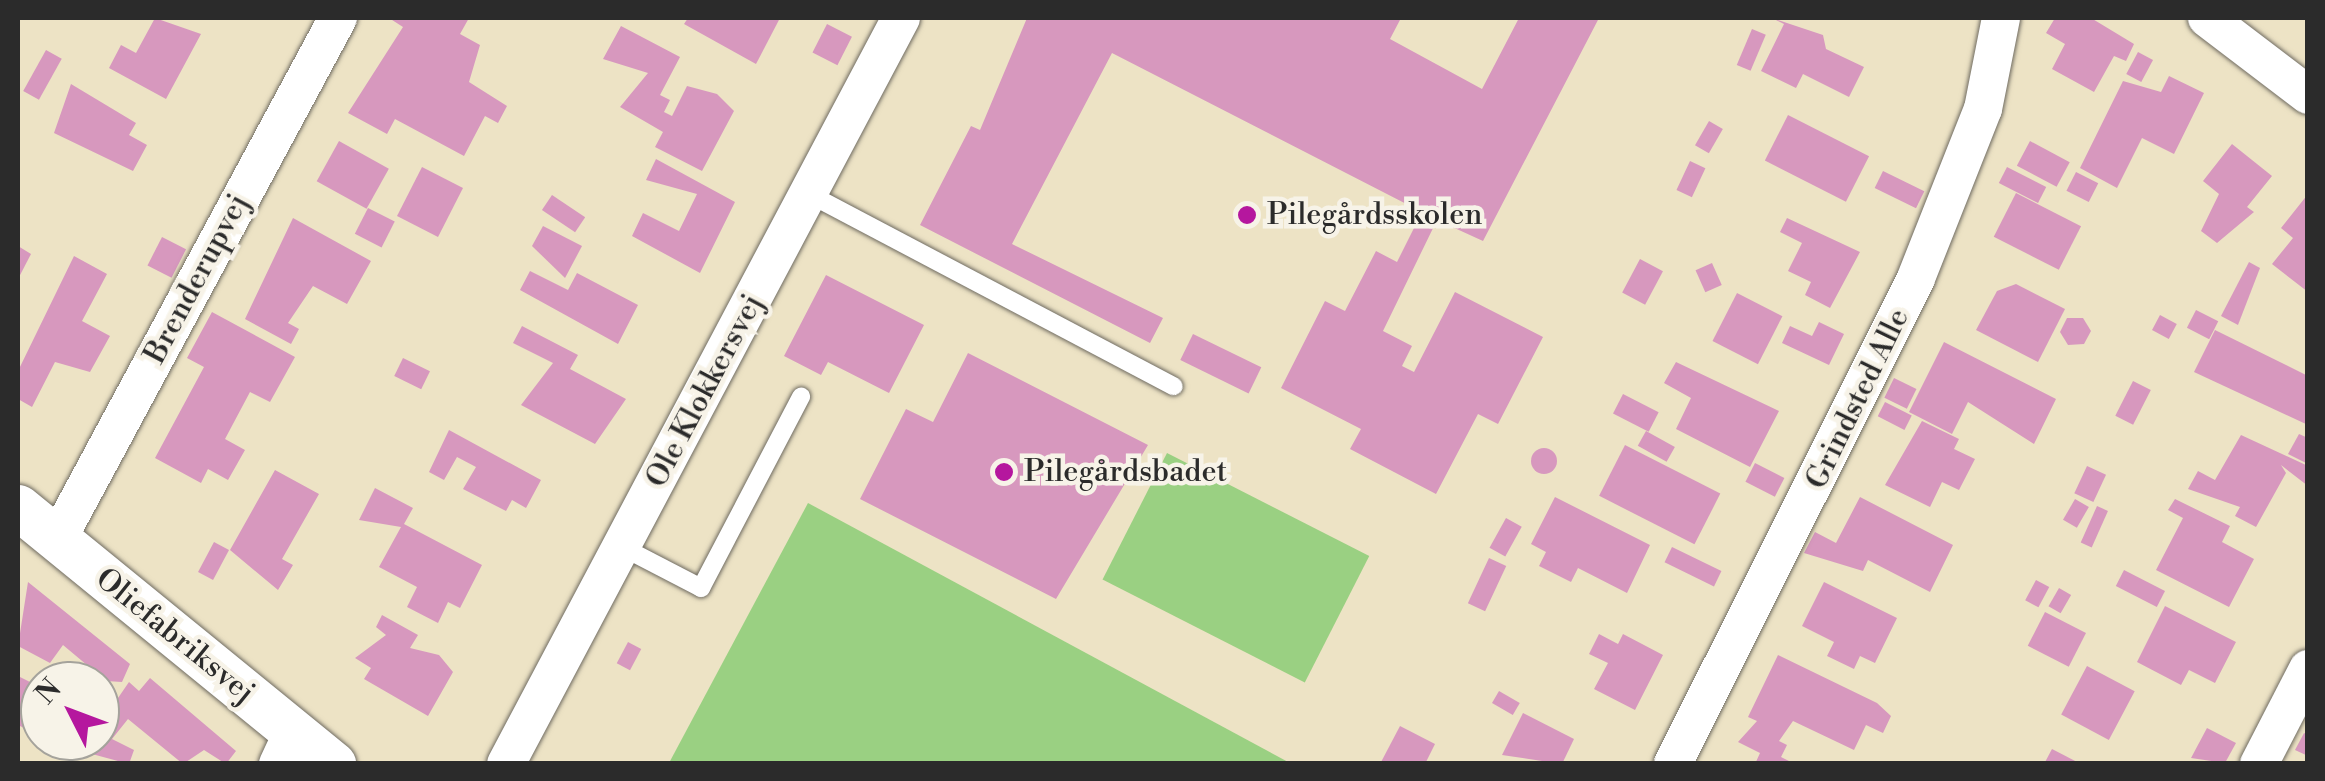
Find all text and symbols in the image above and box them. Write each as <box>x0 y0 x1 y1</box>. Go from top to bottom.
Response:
street label: Brenderupvej <box>137 188 257 370</box>
place label: Pilegårdsskolen <box>1267 197 1482 233</box>
marker: Pilegårdsskolen <box>1236 204 1258 226</box>
street label: Ole Klokkersvej <box>639 288 771 494</box>
street label: Grindsted Alle <box>1799 303 1917 495</box>
place label: Pilegårdsbadet <box>1024 454 1227 490</box>
marker: Pilegårdsbadet <box>993 461 1015 483</box>
street label: Oliefabriksvej <box>88 561 262 711</box>
north arrow <box>20 661 120 761</box>
text: N <box>28 672 69 712</box>

